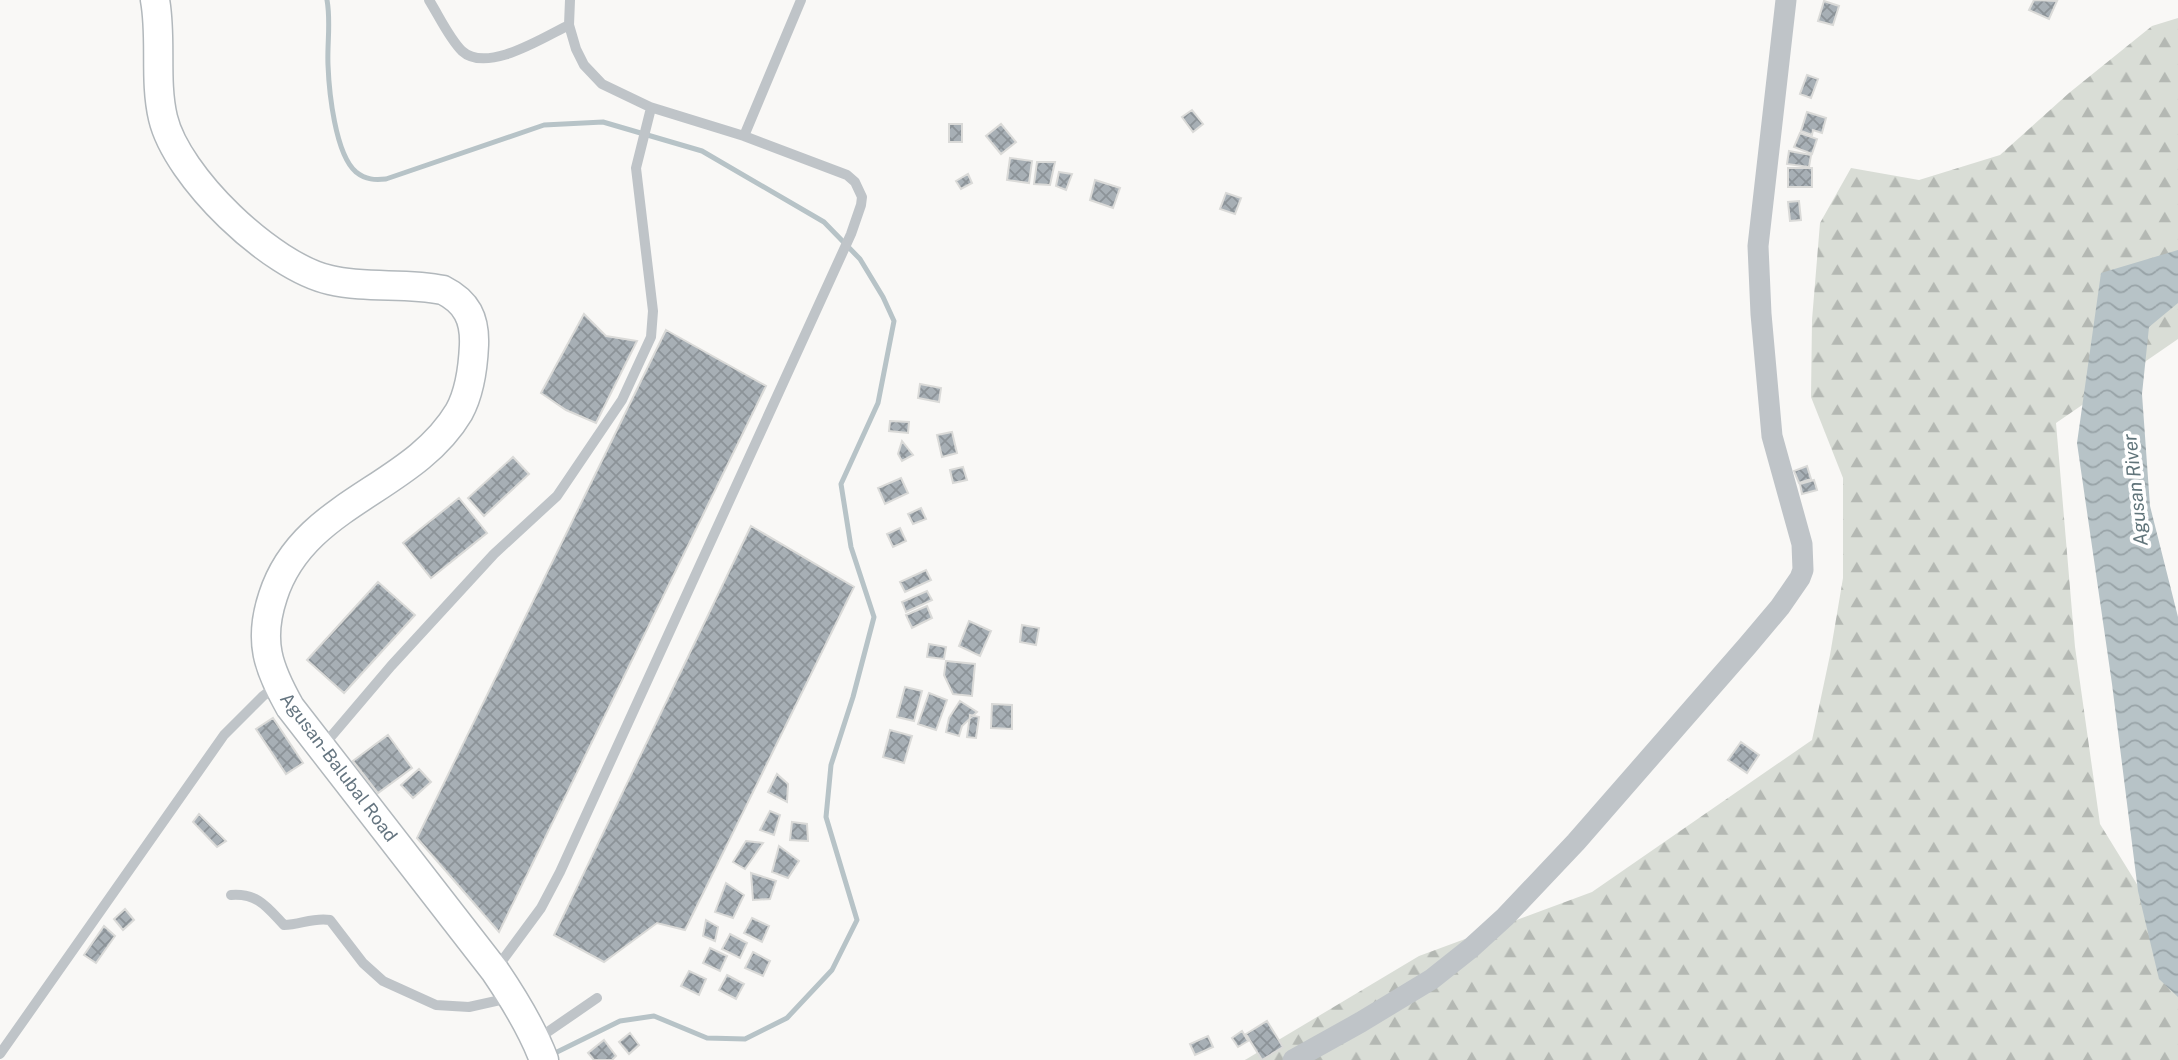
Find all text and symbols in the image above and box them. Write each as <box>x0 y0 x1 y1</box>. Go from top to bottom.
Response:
water label: Agusan River <box>2118 432 2152 547</box>
street label: Agusan-Balubal Road <box>276 688 402 846</box>

